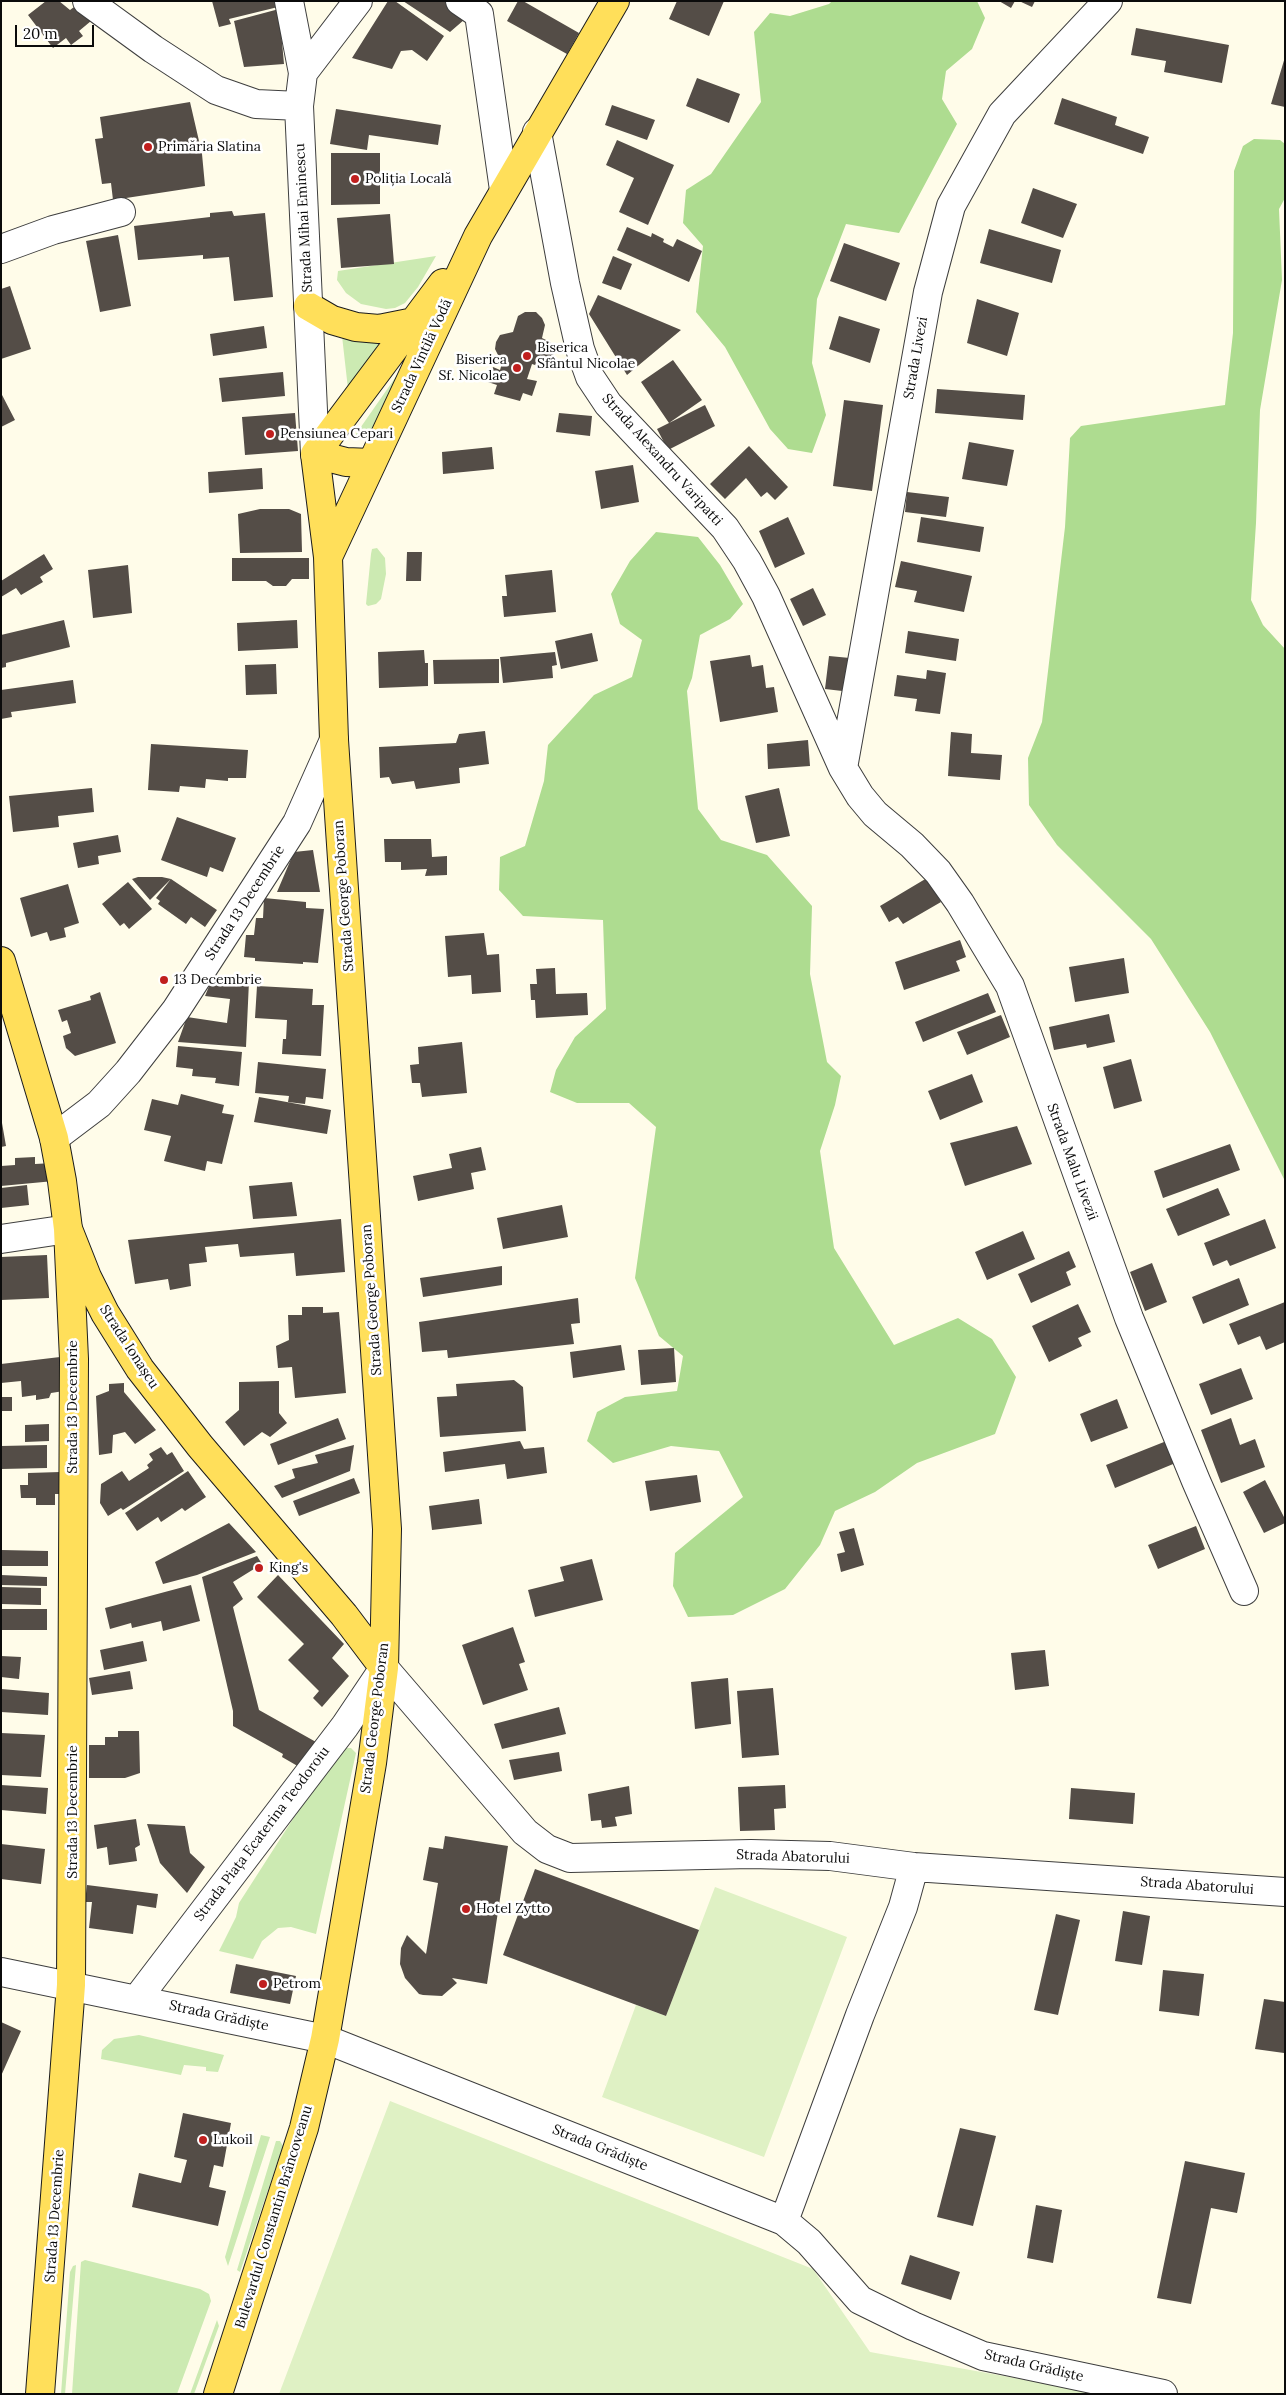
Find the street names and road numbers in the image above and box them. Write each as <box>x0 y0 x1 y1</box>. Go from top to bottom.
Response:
street label: Strada Mihai Eminescu <box>292 143 316 293</box>
street label: Strada Vintilă Vodă <box>388 297 456 415</box>
street label: Strada Livezi <box>900 315 932 401</box>
street label: Strada Alexandru Varipatti <box>598 391 726 529</box>
street label: Strada George Poboran <box>330 820 358 972</box>
street label: Strada 13 Decembrie <box>202 842 288 964</box>
street label: Strada Malu Livezii <box>1043 1101 1101 1223</box>
street label: Strada George Poboran <box>358 1224 386 1376</box>
street label: Strada Ionașcu <box>96 1302 162 1392</box>
street label: Strada 13 Decembrie <box>65 1340 81 1474</box>
street label: Strada George Poboran <box>357 1642 393 1794</box>
street label: Strada Piața Ecaterina Teodoroiu <box>191 1743 333 1925</box>
street label: Strada 13 Decembrie <box>65 1745 81 1879</box>
street label: Strada Abatorului <box>736 1847 850 1867</box>
street label: Strada Abatorului <box>1140 1874 1254 1898</box>
street label: Strada Grădiște <box>168 1997 270 2035</box>
street label: Bulevardul Constantin Brâncoveanu <box>232 2103 316 2331</box>
street label: Strada Grădiște <box>550 2121 650 2175</box>
street label: Strada 13 Decembrie <box>42 2149 68 2283</box>
street label: Strada Grădiște <box>983 2346 1085 2386</box>

